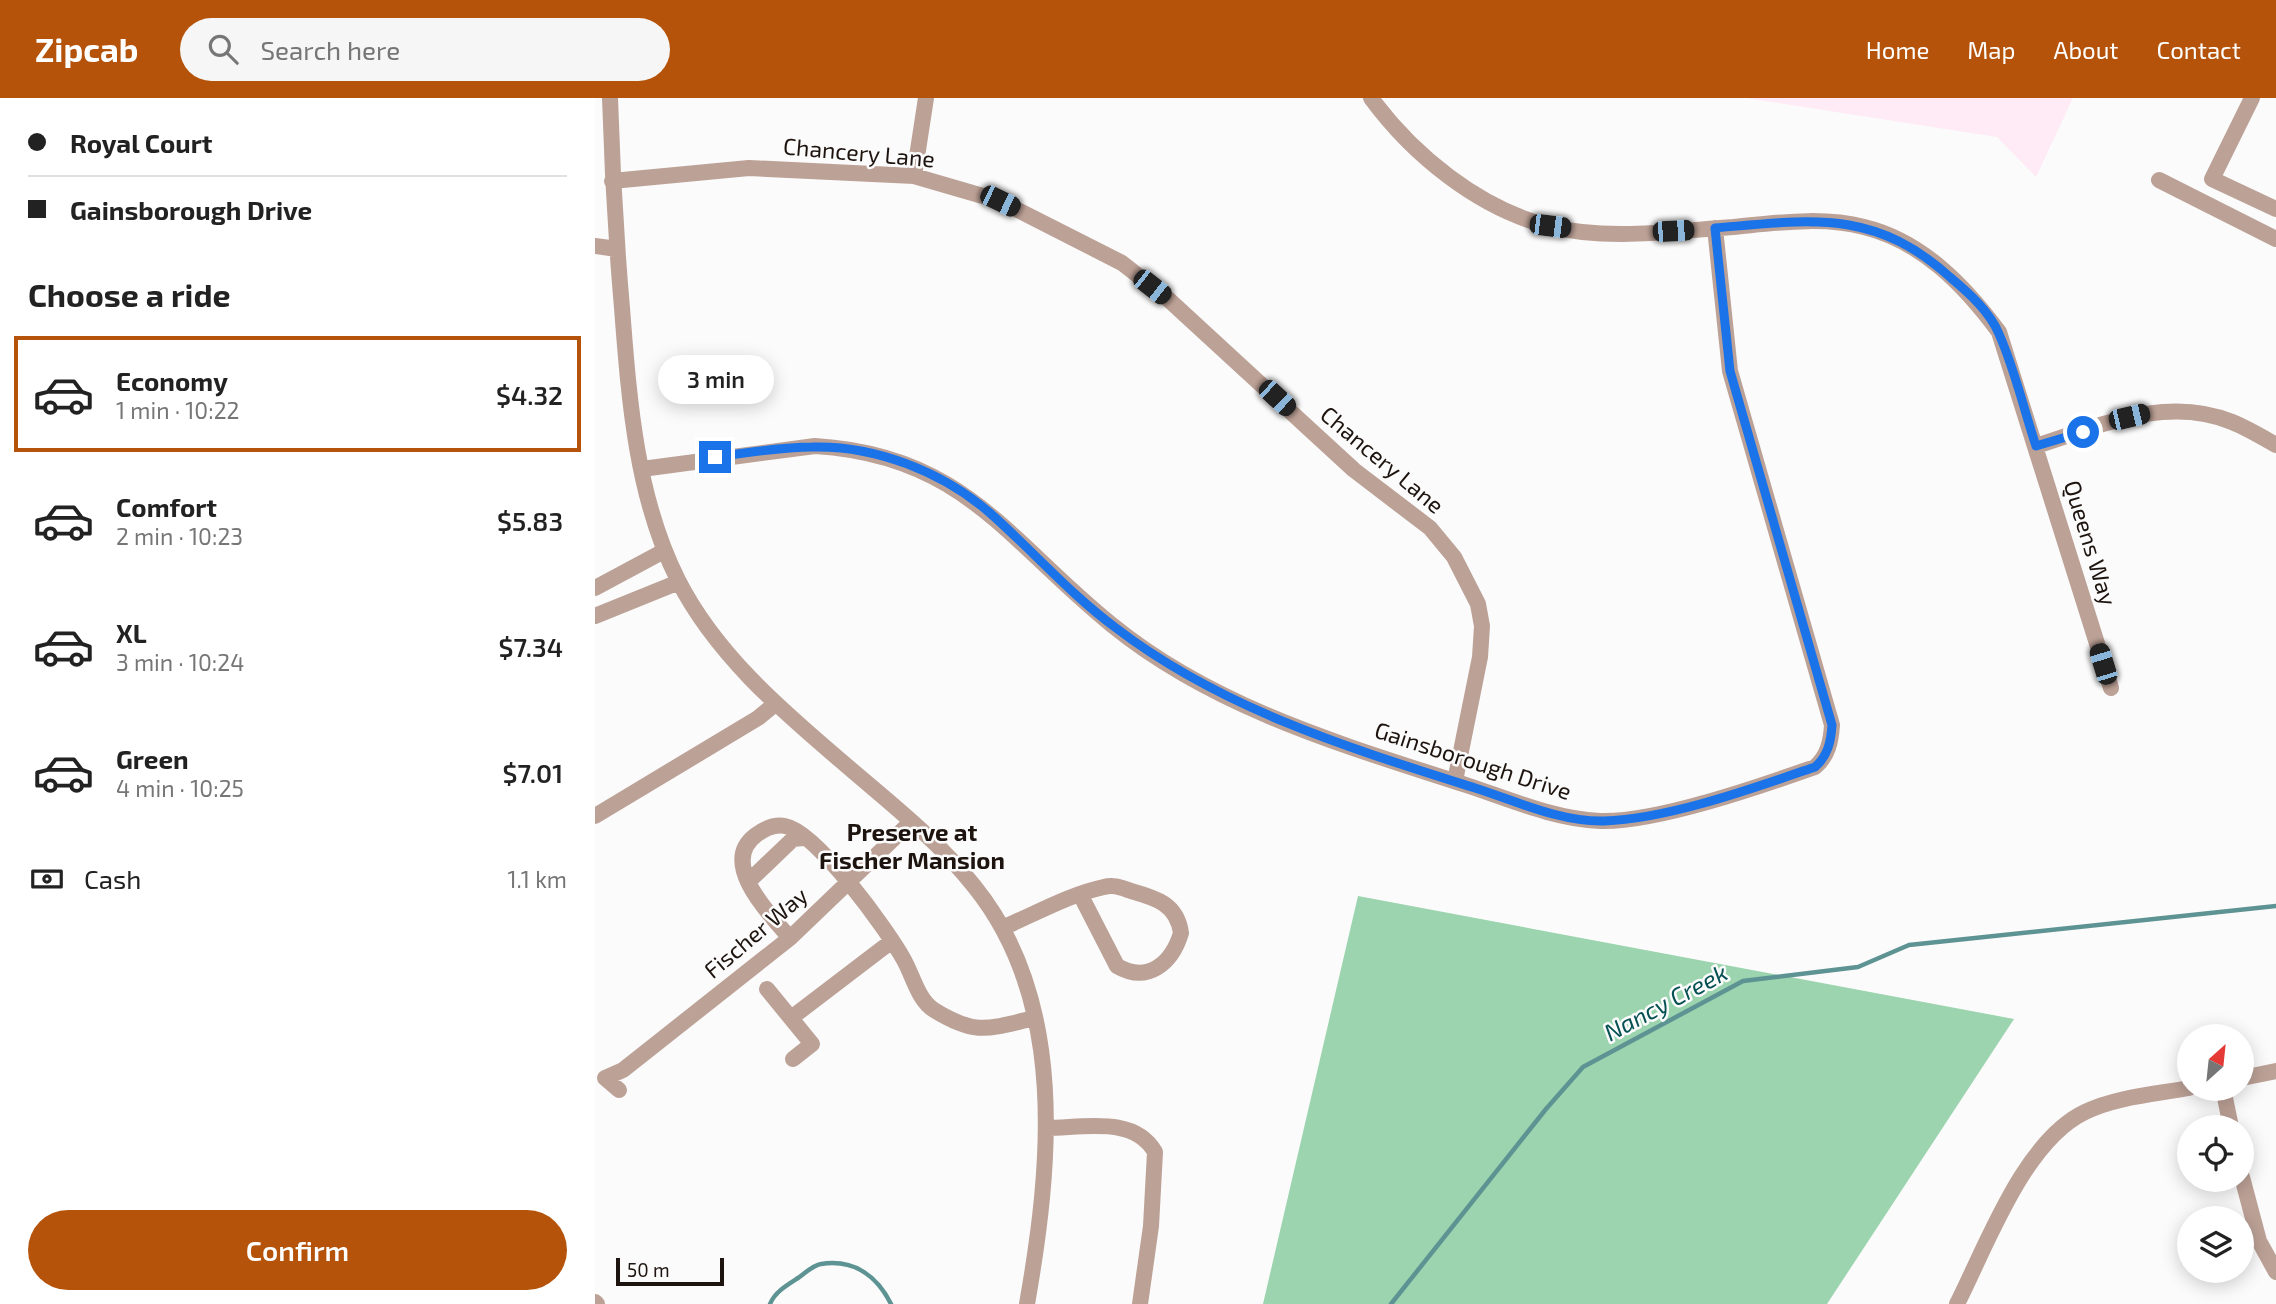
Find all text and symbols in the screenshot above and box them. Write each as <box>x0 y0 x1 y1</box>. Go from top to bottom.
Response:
search box <box>180 18 670 81</box>
text: Zipcab <box>35 29 138 69</box>
icon: search <box>204 30 242 68</box>
text: Search here <box>260 34 400 65</box>
text: Home <box>1866 35 1929 64</box>
text: Map <box>1967 35 2015 64</box>
text: About <box>2053 35 2119 64</box>
text: Contact <box>2157 35 2241 64</box>
text: Royal Court <box>70 127 213 158</box>
street label: Chancery Lane <box>782 131 936 173</box>
car <box>977 182 1024 220</box>
text: Gainsborough Drive <box>70 194 312 225</box>
car <box>1528 213 1573 239</box>
car <box>1652 219 1695 243</box>
car <box>1129 266 1176 308</box>
text: Choose a ride <box>28 275 231 313</box>
callout: 3 min <box>657 356 773 404</box>
icon: car <box>32 363 95 426</box>
text: Economy <box>116 365 228 396</box>
text: 3 min <box>687 365 745 393</box>
car <box>1255 376 1300 420</box>
text: $4.32 <box>496 379 563 410</box>
text: 1 min · 10:22 <box>116 396 240 424</box>
street label: Chancery Lane <box>1315 400 1450 519</box>
car <box>2107 402 2152 432</box>
route start <box>2067 416 2099 448</box>
route end <box>699 441 731 473</box>
street label: Queens Way <box>2059 477 2123 609</box>
icon: car <box>32 489 95 552</box>
text: Comfort <box>116 491 217 522</box>
text: $5.83 <box>497 505 563 536</box>
text: 2 min · 10:23 <box>116 522 243 550</box>
icon: car <box>32 615 95 678</box>
text: XL <box>116 617 147 648</box>
text: $7.34 <box>499 631 563 662</box>
car <box>2087 641 2120 687</box>
text: 3 min · 10:24 <box>116 648 244 676</box>
street label: Gainsborough Drive <box>1371 715 1575 805</box>
icon: car <box>32 741 95 804</box>
text: Green <box>116 743 189 774</box>
text: $7.01 <box>503 757 563 788</box>
text: 4 min · 10:25 <box>116 774 244 802</box>
district label: Preserve at Fischer Mansion <box>819 817 1005 874</box>
icon: cash <box>28 860 66 898</box>
text: Cash <box>84 863 141 894</box>
text: 1.1 km <box>507 865 567 893</box>
street label: Fischer Way <box>698 881 813 984</box>
water label: Nancy Creek <box>1599 957 1732 1046</box>
north arrow <box>2177 1024 2254 1101</box>
map controls <box>2177 1024 2254 1283</box>
button: locate <box>2177 1115 2254 1192</box>
button: layers <box>2177 1206 2254 1283</box>
button: Confirm <box>28 1210 567 1290</box>
scale bar <box>616 1255 725 1287</box>
text: 50 m <box>627 1258 670 1281</box>

